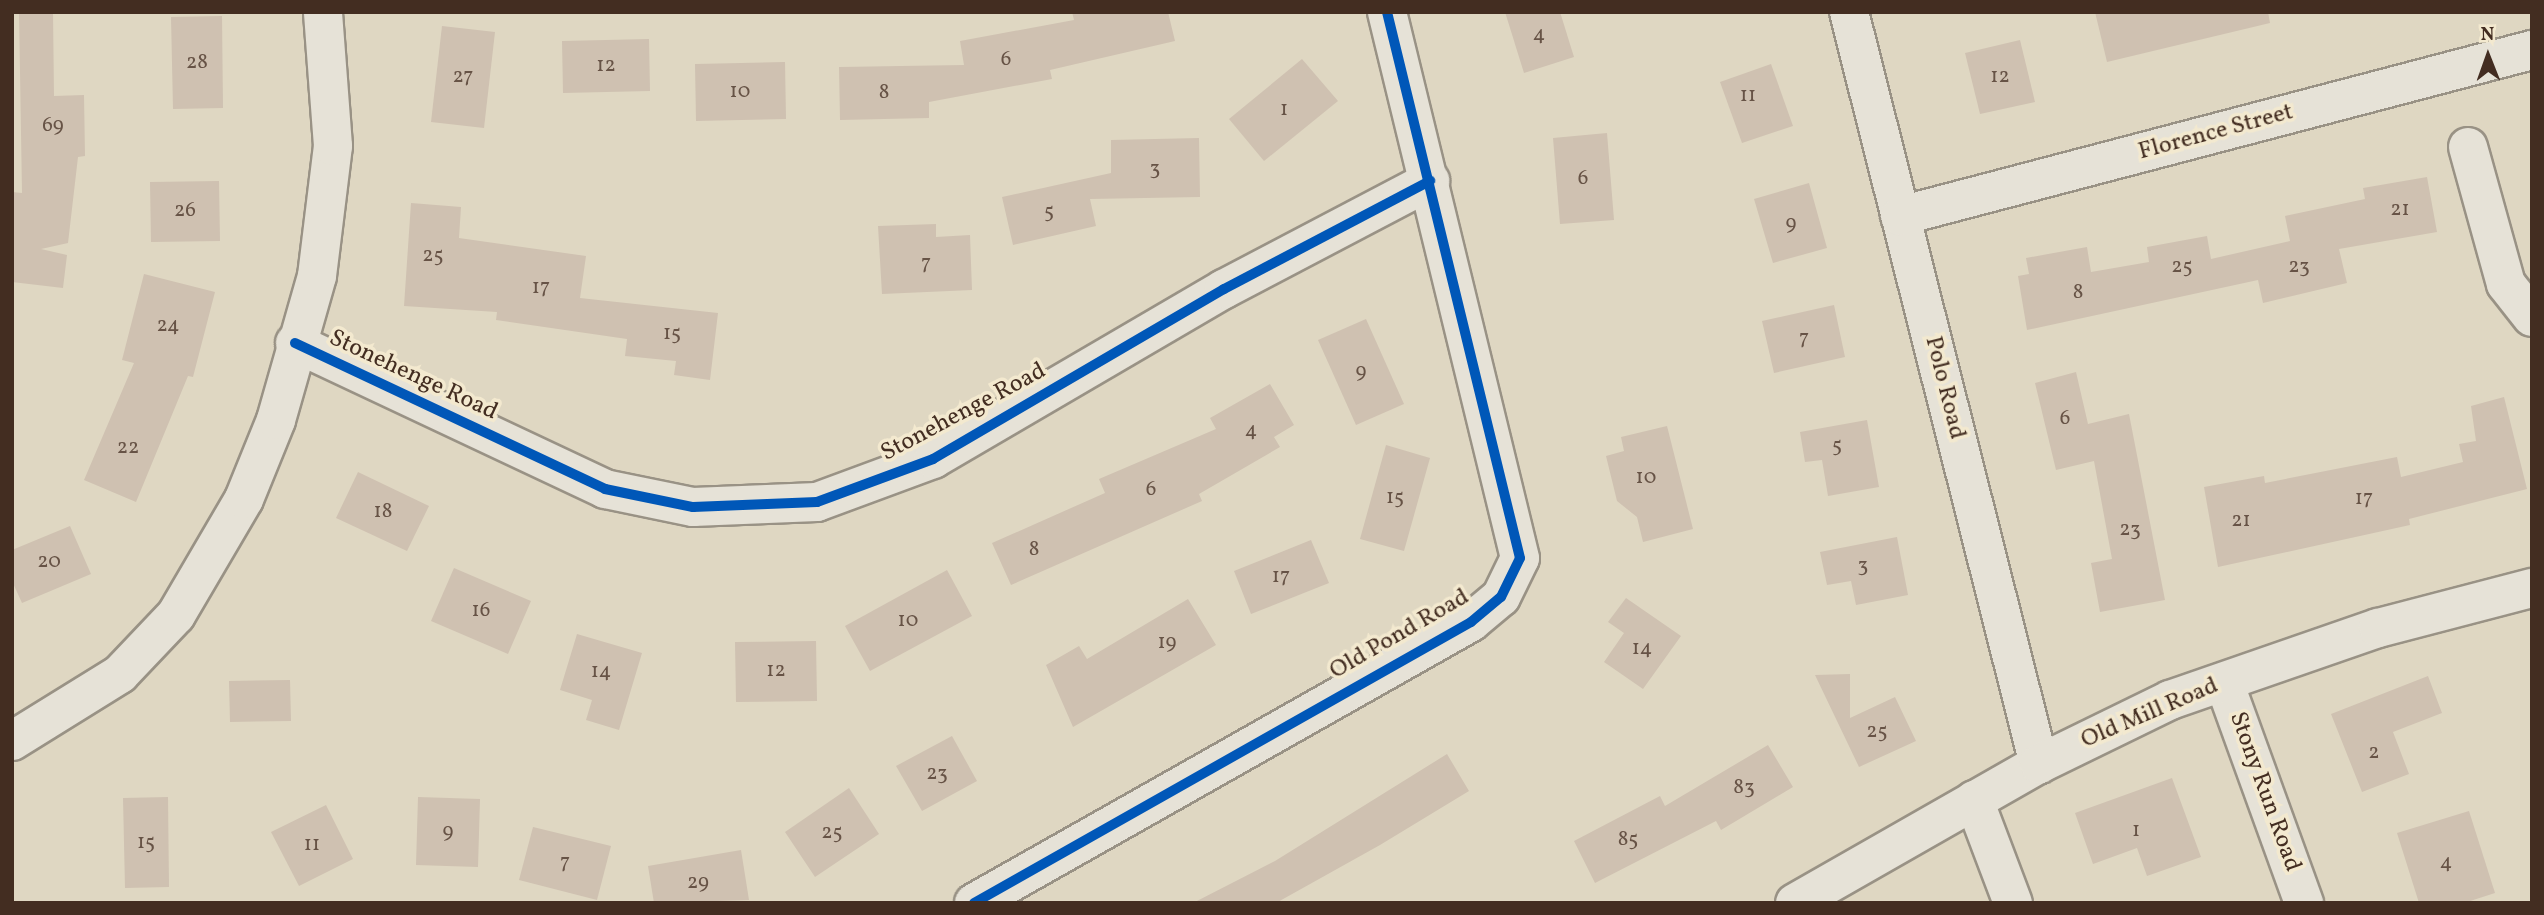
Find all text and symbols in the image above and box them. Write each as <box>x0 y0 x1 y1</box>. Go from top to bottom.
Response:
north arrow <box>2453 21 2523 91</box>
house number: 4 <box>1533 22 1545 48</box>
text: N <box>2481 22 2495 48</box>
house number: 6 <box>1001 47 1011 73</box>
house number: 28 <box>186 50 208 76</box>
house number: 12 <box>596 53 616 79</box>
house number: 27 <box>453 64 473 90</box>
house number: 12 <box>1990 64 2010 90</box>
house number: 10 <box>730 79 750 105</box>
house number: 8 <box>879 80 889 106</box>
house number: 11 <box>1740 83 1756 109</box>
house number: 1 <box>1280 97 1288 123</box>
street label: Florence Street <box>2135 99 2297 167</box>
house number: 69 <box>42 113 64 139</box>
house number: 3 <box>1150 156 1160 182</box>
house number: 6 <box>1578 166 1588 192</box>
house number: 21 <box>2390 197 2410 223</box>
house number: 26 <box>174 198 196 224</box>
house number: 5 <box>1044 199 1054 225</box>
house number: 9 <box>1786 211 1796 237</box>
house number: 25 <box>422 243 444 269</box>
house number: 7 <box>921 251 931 277</box>
house number: 25 <box>2171 254 2193 280</box>
house number: 23 <box>2288 254 2310 280</box>
house number: 17 <box>532 275 550 301</box>
house number: 8 <box>2073 280 2083 306</box>
house number: 24 <box>156 313 180 339</box>
house number: 15 <box>663 321 681 347</box>
street label: Stonehenge Road <box>324 324 502 428</box>
house number: 7 <box>1799 326 1809 352</box>
street label: Polo Road <box>1917 334 1971 442</box>
street label: Stonehenge Road <box>877 357 1051 469</box>
house number: 9 <box>1356 359 1366 385</box>
house number: 6 <box>2060 406 2070 432</box>
house number: 4 <box>1245 418 1257 444</box>
house number: 5 <box>1832 433 1842 459</box>
house number: 22 <box>117 435 139 461</box>
house number: 10 <box>1636 465 1656 491</box>
house number: 6 <box>1146 477 1156 503</box>
house number: 15 <box>1386 485 1404 511</box>
house number: 17 <box>2355 486 2373 512</box>
house number: 18 <box>374 499 392 525</box>
house number: 21 <box>2231 508 2251 534</box>
house number: 23 <box>2119 517 2141 543</box>
house number: 8 <box>1029 537 1039 563</box>
house number: 20 <box>37 549 61 575</box>
house number: 3 <box>1858 553 1868 579</box>
house number: 17 <box>1272 564 1290 590</box>
street label: Old Pond Road <box>1325 583 1475 687</box>
house number: 16 <box>472 598 490 624</box>
house number: 10 <box>898 608 918 634</box>
house number: 19 <box>1157 630 1177 656</box>
house number: 14 <box>1632 636 1652 662</box>
house number: 12 <box>766 658 786 684</box>
house number: 14 <box>591 659 611 685</box>
street label: Old Mill Road <box>2077 672 2223 756</box>
street label: Stony Run Road <box>2222 708 2306 876</box>
house number: 25 <box>1866 719 1888 745</box>
house number: 2 <box>2368 740 2380 766</box>
house number: 23 <box>926 761 948 787</box>
house number: 83 <box>1733 775 1755 801</box>
house number: 1 <box>2132 818 2140 844</box>
house number: 9 <box>443 819 453 845</box>
house number: 25 <box>821 820 843 846</box>
house number: 85 <box>1618 827 1638 853</box>
house number: 15 <box>137 830 155 856</box>
house number: 11 <box>304 832 320 858</box>
house number: 7 <box>560 850 570 876</box>
house number: 4 <box>2440 850 2452 876</box>
house number: 29 <box>687 870 709 896</box>

